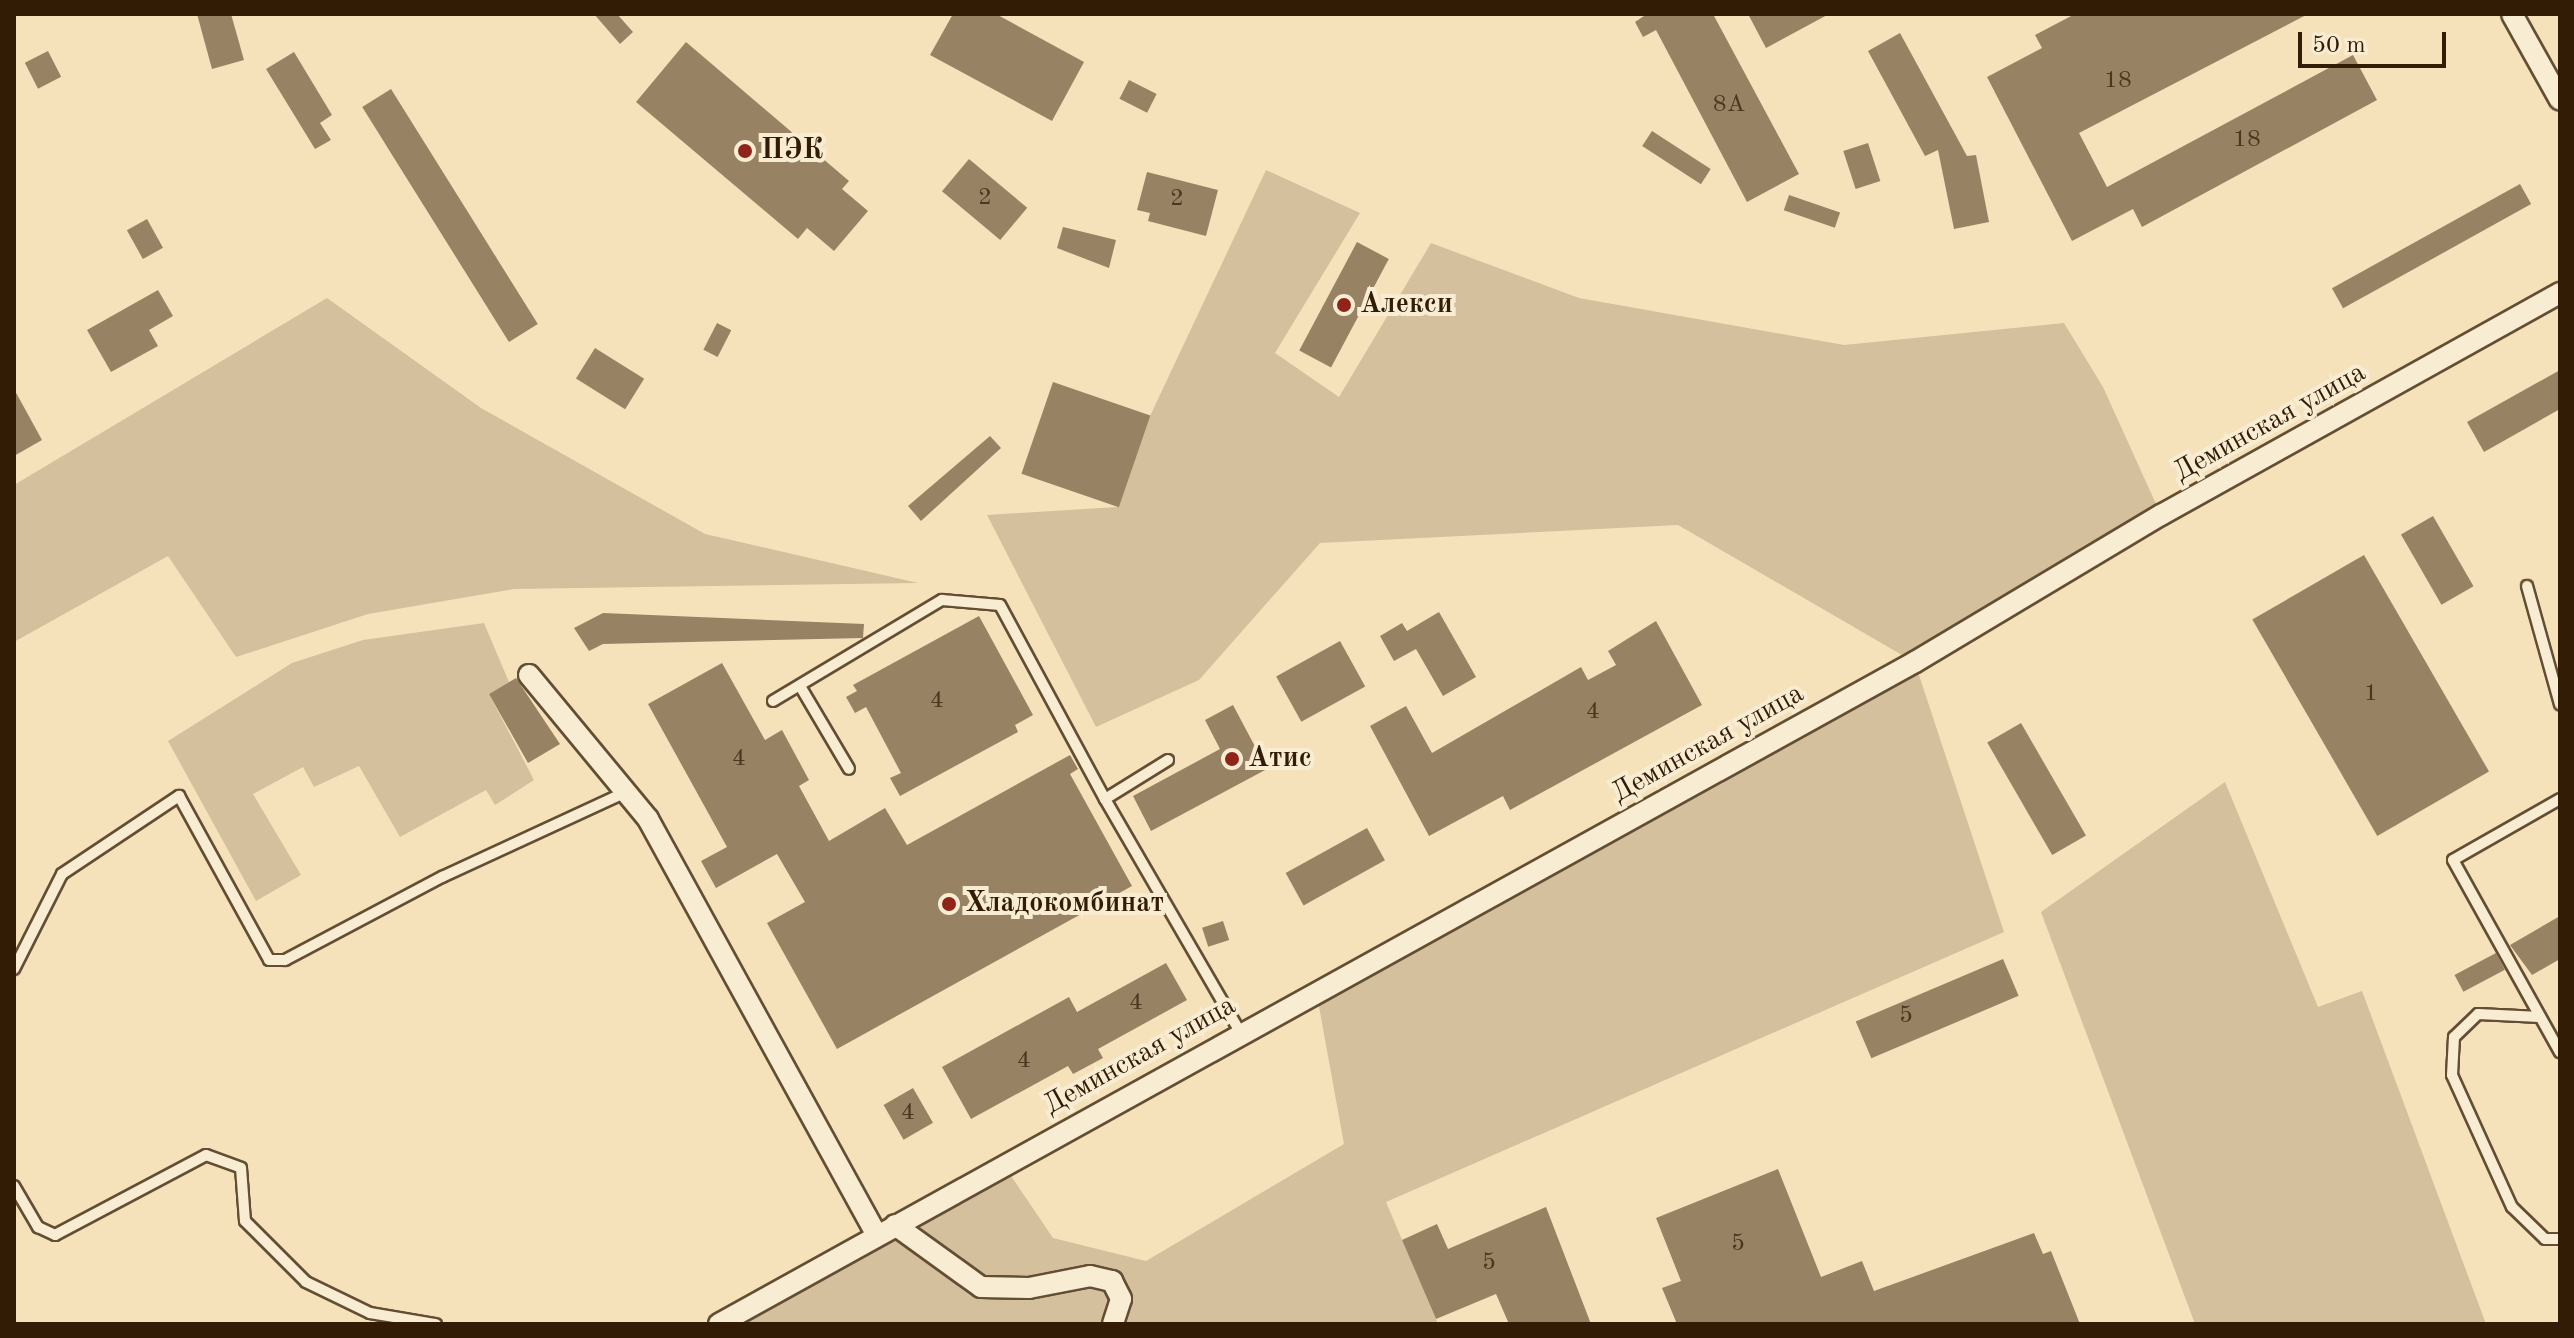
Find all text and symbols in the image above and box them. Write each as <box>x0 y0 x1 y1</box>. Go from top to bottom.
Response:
scale bar <box>2302 16 2450 66</box>
text: 50 m <box>2312 34 2366 58</box>
house number: 18 <box>2104 68 2132 96</box>
house number: 8А <box>1713 92 1745 120</box>
house number: 18 <box>2233 127 2261 155</box>
place label: ПЭК <box>761 134 823 168</box>
marker: ПЭК <box>736 142 754 160</box>
house number: 2 <box>978 185 992 213</box>
house number: 2 <box>1170 186 1184 214</box>
place label: Алекси <box>1360 288 1453 322</box>
marker: Алекси <box>1335 296 1353 314</box>
street label: Деминская улица <box>2168 356 2372 490</box>
street label: Деминская улица <box>1606 677 1810 811</box>
house number: 1 <box>2364 681 2378 709</box>
house number: 4 <box>930 688 944 716</box>
house number: 4 <box>1586 699 1600 727</box>
place label: Атис <box>1248 742 1312 776</box>
house number: 4 <box>732 746 746 774</box>
marker: Атис <box>1223 750 1241 768</box>
place label: Хладокомбинат <box>965 887 1164 921</box>
marker: Хладокомбинат <box>940 895 958 913</box>
street label: Деминская улица <box>1038 989 1242 1123</box>
house number: 4 <box>1129 990 1143 1018</box>
house number: 5 <box>1899 1003 1913 1031</box>
house number: 4 <box>1017 1048 1031 1076</box>
house number: 4 <box>901 1100 915 1128</box>
house number: 5 <box>1731 1231 1745 1259</box>
house number: 5 <box>1482 1250 1496 1278</box>

